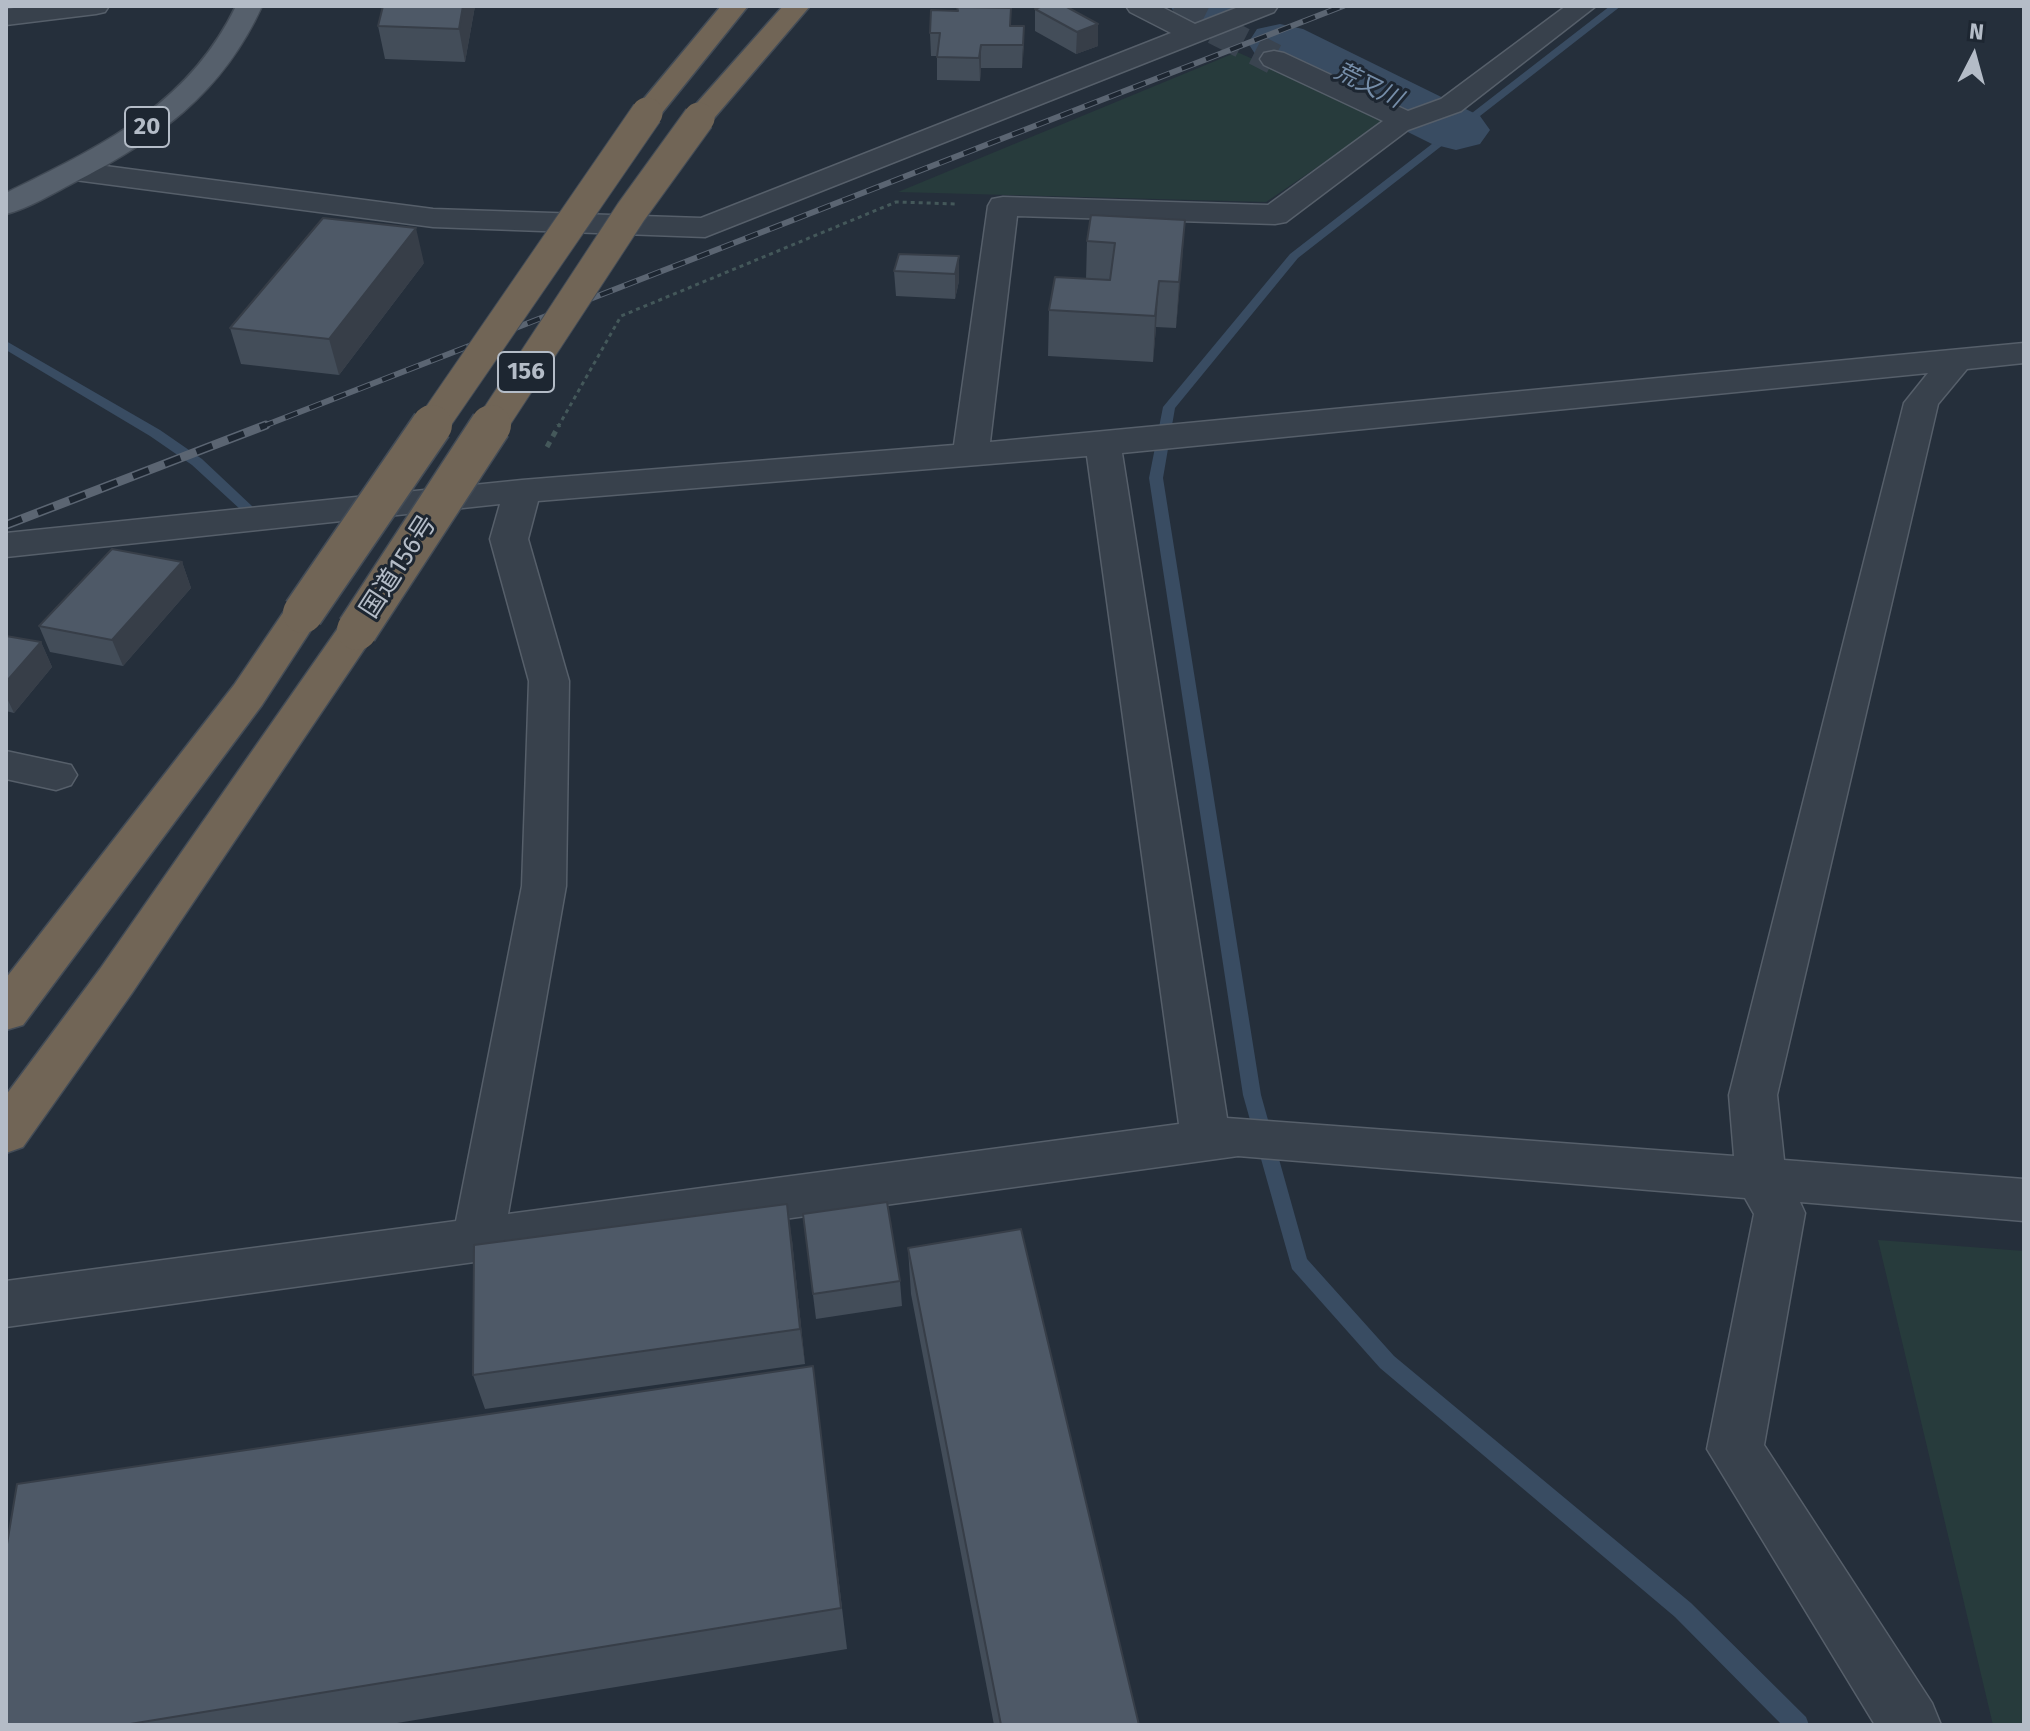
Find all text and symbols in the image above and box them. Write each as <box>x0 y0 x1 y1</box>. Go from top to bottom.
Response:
north arrow <box>1934 16 2014 96</box>
text: N <box>1968 17 1985 46</box>
water label: 荒又川 <box>1329 57 1407 115</box>
road number: 20 <box>125 107 169 147</box>
road number: 156 <box>498 352 554 392</box>
street label: 国道156号 <box>354 510 444 624</box>

